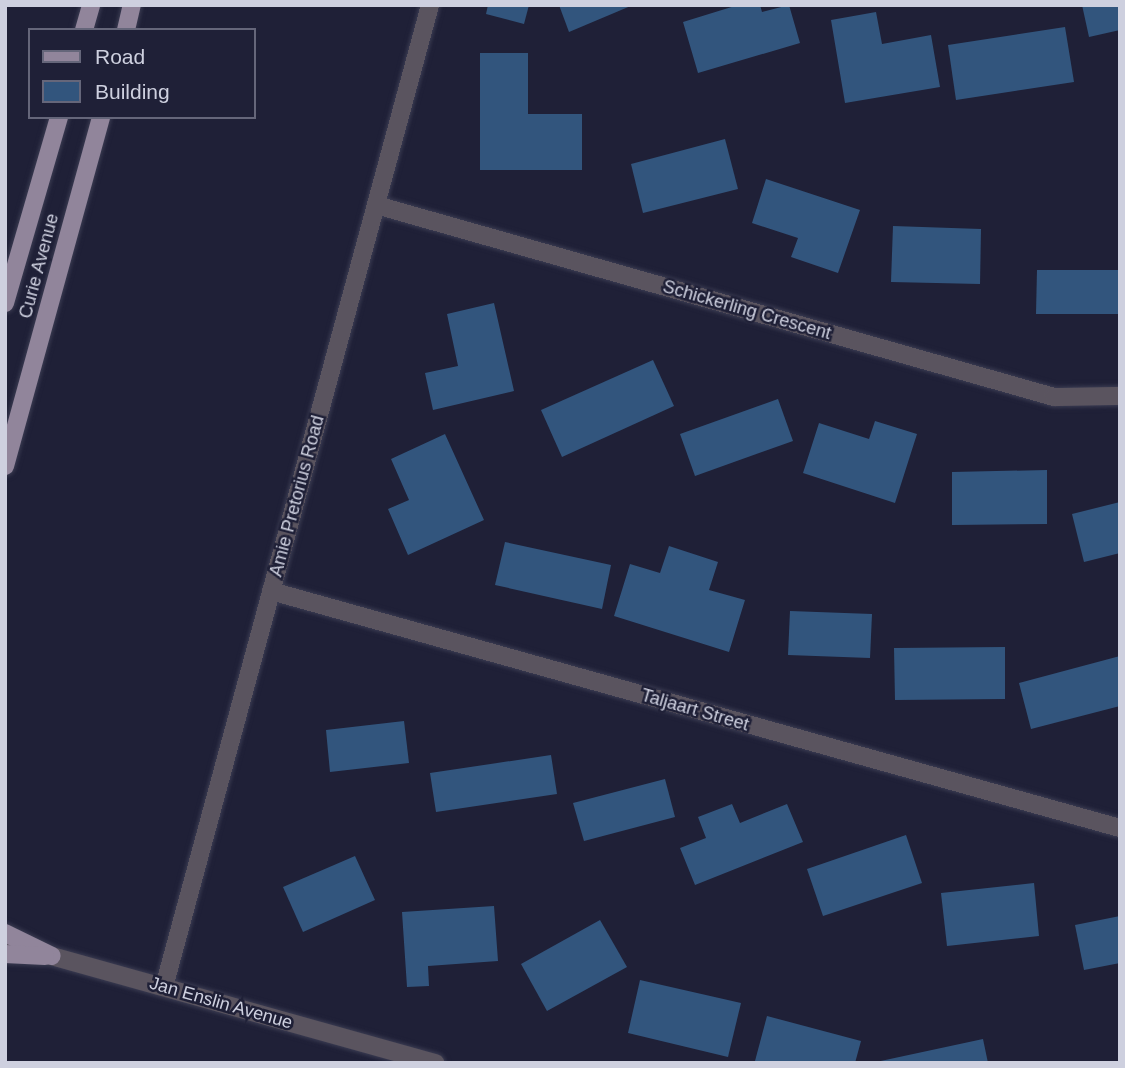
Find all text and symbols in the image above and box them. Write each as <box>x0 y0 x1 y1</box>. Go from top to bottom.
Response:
legend <box>28 28 256 119</box>
text: Road <box>95 45 145 68</box>
text: Building <box>95 80 170 103</box>
street label: Curie Avenue <box>14 211 64 321</box>
street label: Schickerling Crescent <box>660 276 834 344</box>
street label: Amie Pretorius Road <box>265 413 329 579</box>
street label: Taljaart Street <box>639 684 751 736</box>
street label: Jan Enslin Avenue <box>147 972 295 1034</box>

